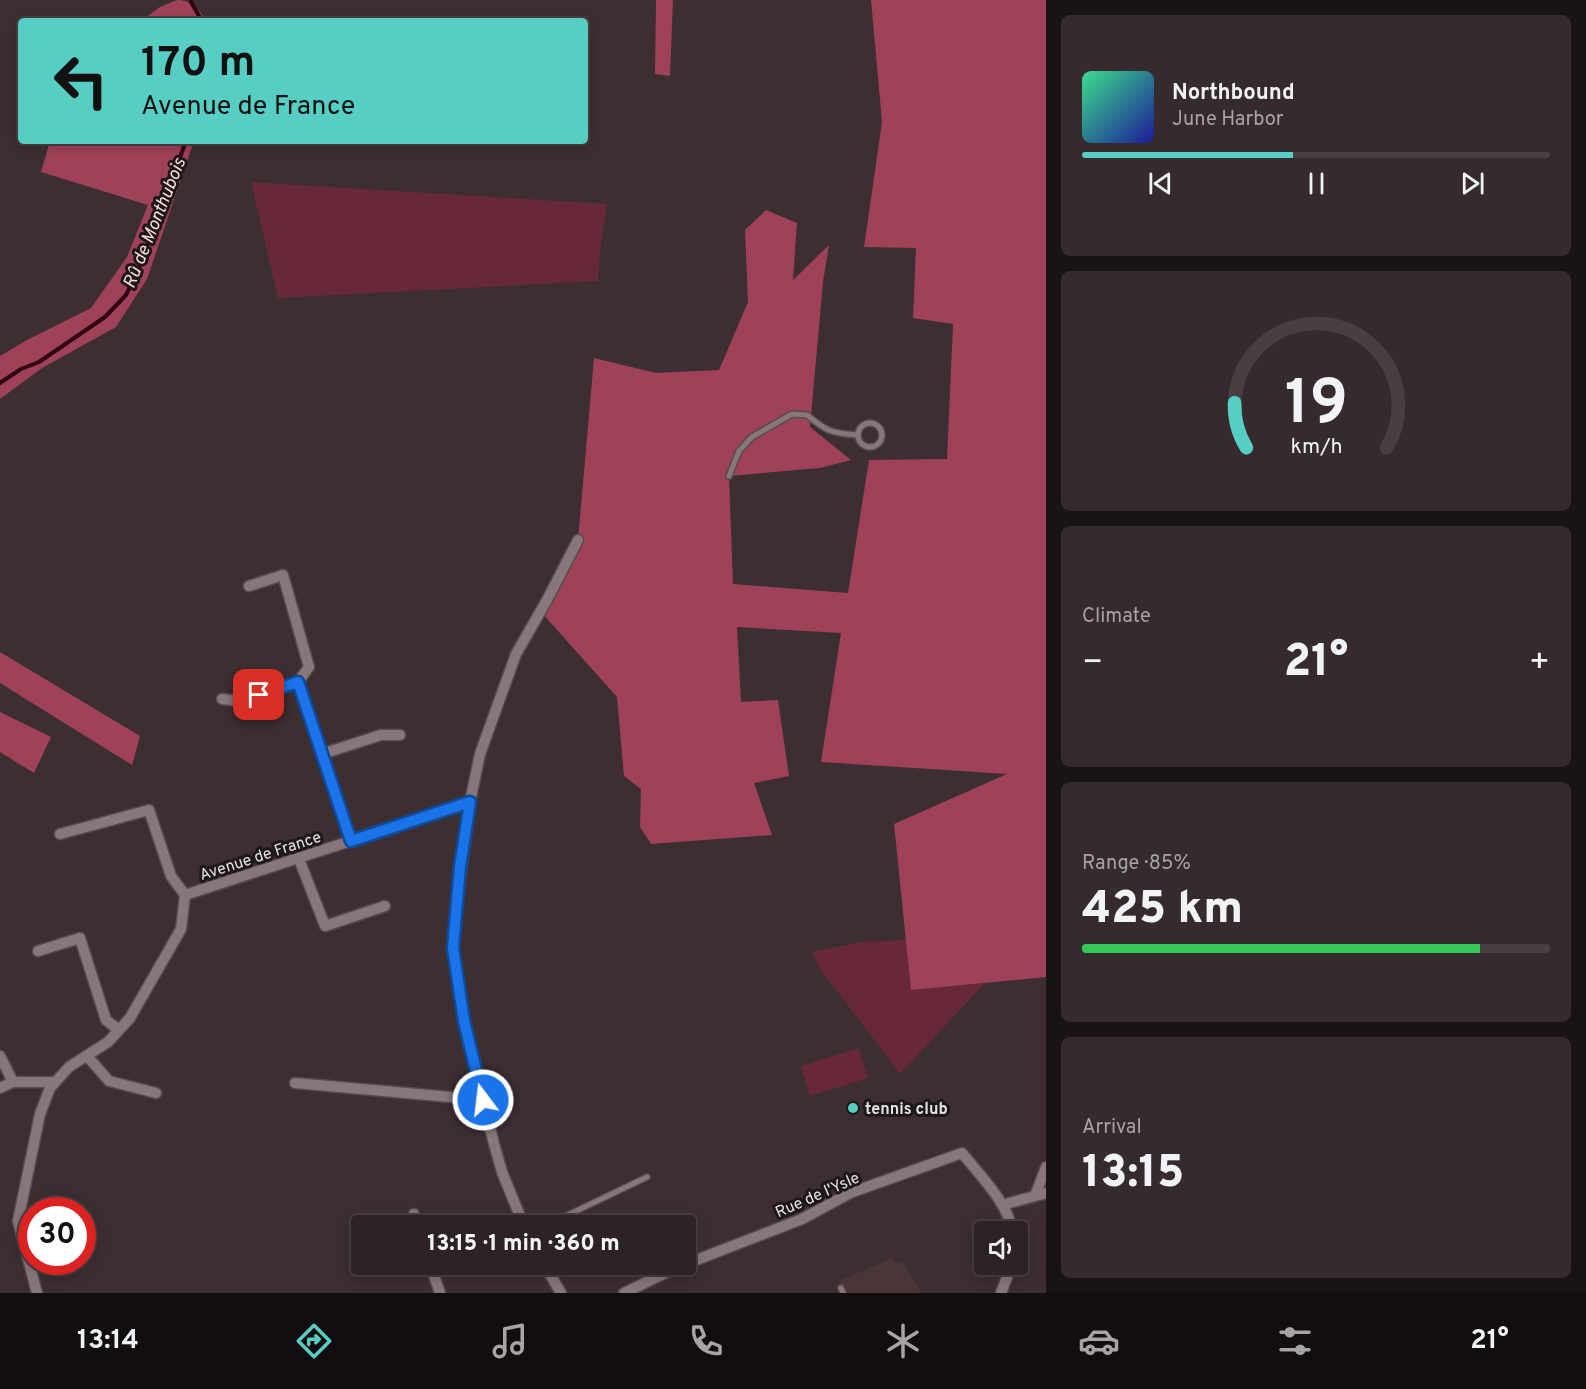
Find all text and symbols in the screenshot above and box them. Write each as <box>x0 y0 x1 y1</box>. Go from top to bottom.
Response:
text: 170 m <box>141 38 255 91</box>
icon: left <box>42 42 120 120</box>
text: Northbound <box>1172 80 1295 107</box>
text: Avenue de France <box>141 90 355 124</box>
text: June Harbor <box>1172 107 1284 133</box>
water label: Rû de Monthubois <box>119 154 192 292</box>
icon: previous <box>1144 167 1177 200</box>
icon: pause <box>1300 167 1333 200</box>
icon: next <box>1456 167 1489 200</box>
text: 19 <box>1284 367 1348 446</box>
text: km/h <box>1290 434 1342 461</box>
text: Climate <box>1082 604 1151 630</box>
text: 21° <box>1284 635 1348 692</box>
text: − <box>1082 643 1103 685</box>
text: + <box>1529 643 1550 685</box>
pin <box>233 669 284 720</box>
icon: arrive <box>242 678 275 711</box>
street label: Avenue de France <box>197 828 324 886</box>
text: Range · 85% <box>1082 851 1191 877</box>
text: 425 km <box>1082 882 1243 939</box>
position arrow <box>451 1068 515 1132</box>
place label: tennis club <box>865 1100 948 1120</box>
marker: tennis club <box>846 1101 860 1115</box>
text: Arrival <box>1082 1115 1142 1141</box>
text: 13:15 <box>1082 1146 1184 1203</box>
street label: Rue de l'Ysle <box>773 1168 863 1223</box>
speed limit sign: 30 <box>18 1197 96 1275</box>
map controls <box>974 1221 1028 1275</box>
button: sound <box>974 1221 1028 1275</box>
text: 13:15 · 1 min · 360 m <box>427 1231 620 1258</box>
icon: directions <box>293 1320 335 1362</box>
icon: music <box>489 1320 531 1362</box>
icon: phone <box>685 1320 727 1362</box>
icon: climate <box>882 1320 924 1362</box>
icon: car <box>1078 1320 1120 1362</box>
icon: filters <box>1274 1320 1316 1362</box>
text: 13:14 <box>77 1324 139 1358</box>
text: 21° <box>1470 1324 1509 1358</box>

